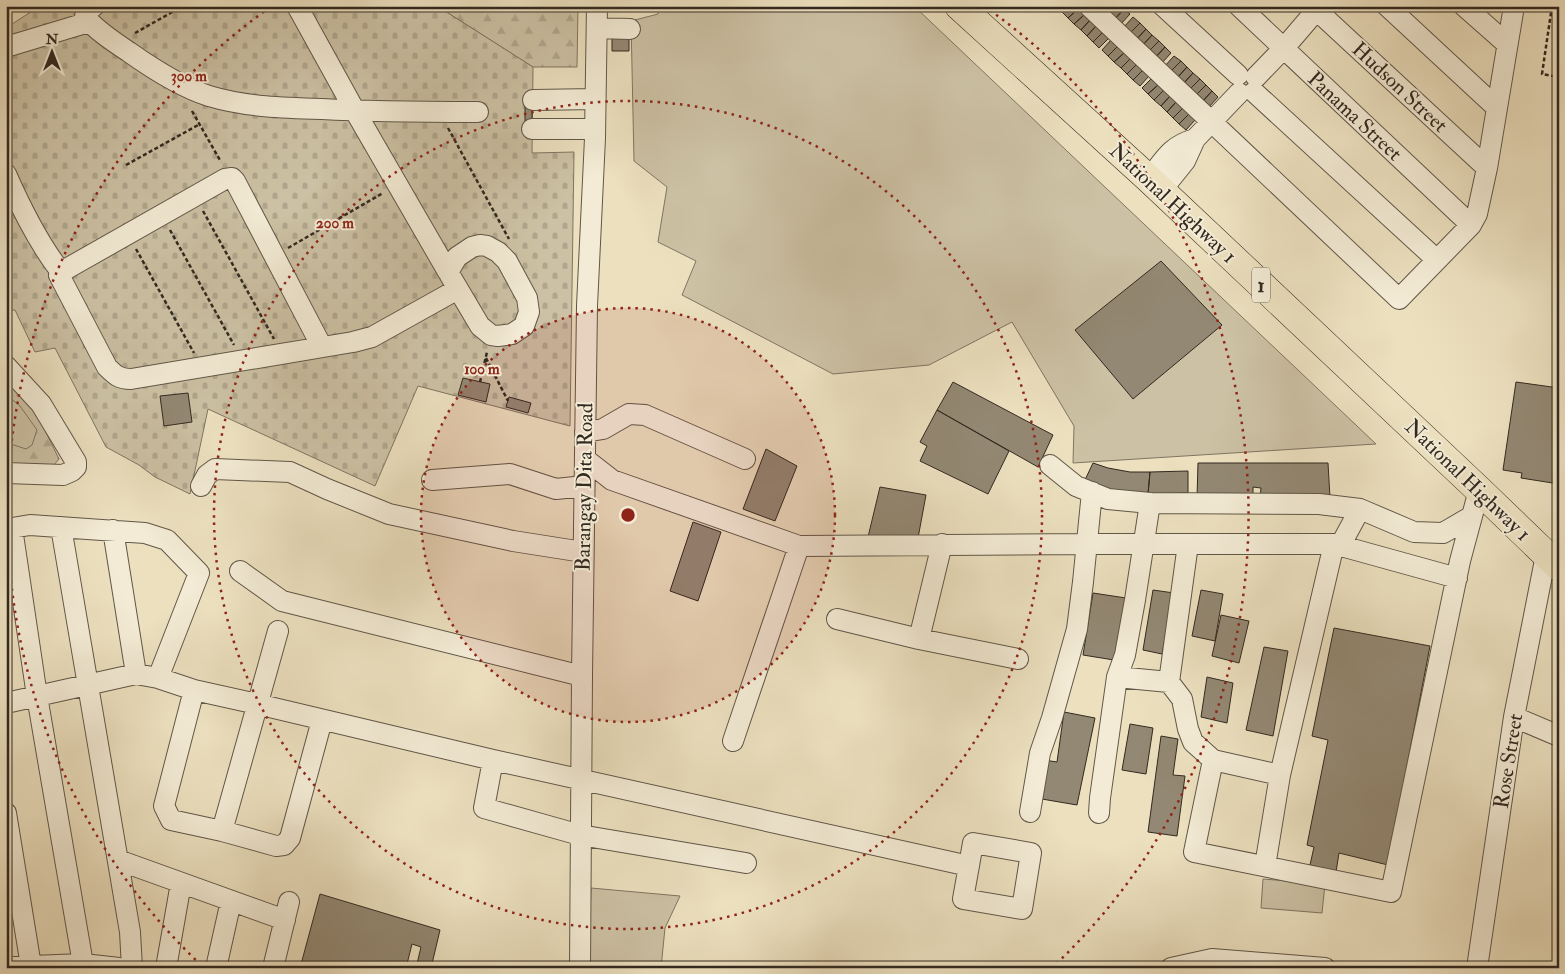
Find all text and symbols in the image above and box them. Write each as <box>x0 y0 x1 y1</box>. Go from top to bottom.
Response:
north arrow <box>28 28 78 78</box>
text: N <box>45 31 59 48</box>
street label: Hudson Street <box>1346 36 1453 139</box>
street label: Panama Street <box>1302 66 1408 167</box>
text: 300 m <box>171 67 207 86</box>
street label: National Highway 1 <box>1103 137 1242 269</box>
text: 200 m <box>316 214 354 233</box>
road number: 1 <box>1252 268 1270 302</box>
text: 100 m <box>464 360 500 379</box>
street label: Barangay Dita Road <box>570 402 599 571</box>
street label: National Highway 1 <box>1399 413 1536 547</box>
centre of rings <box>619 506 637 524</box>
street label: Rose Street <box>1488 711 1529 811</box>

